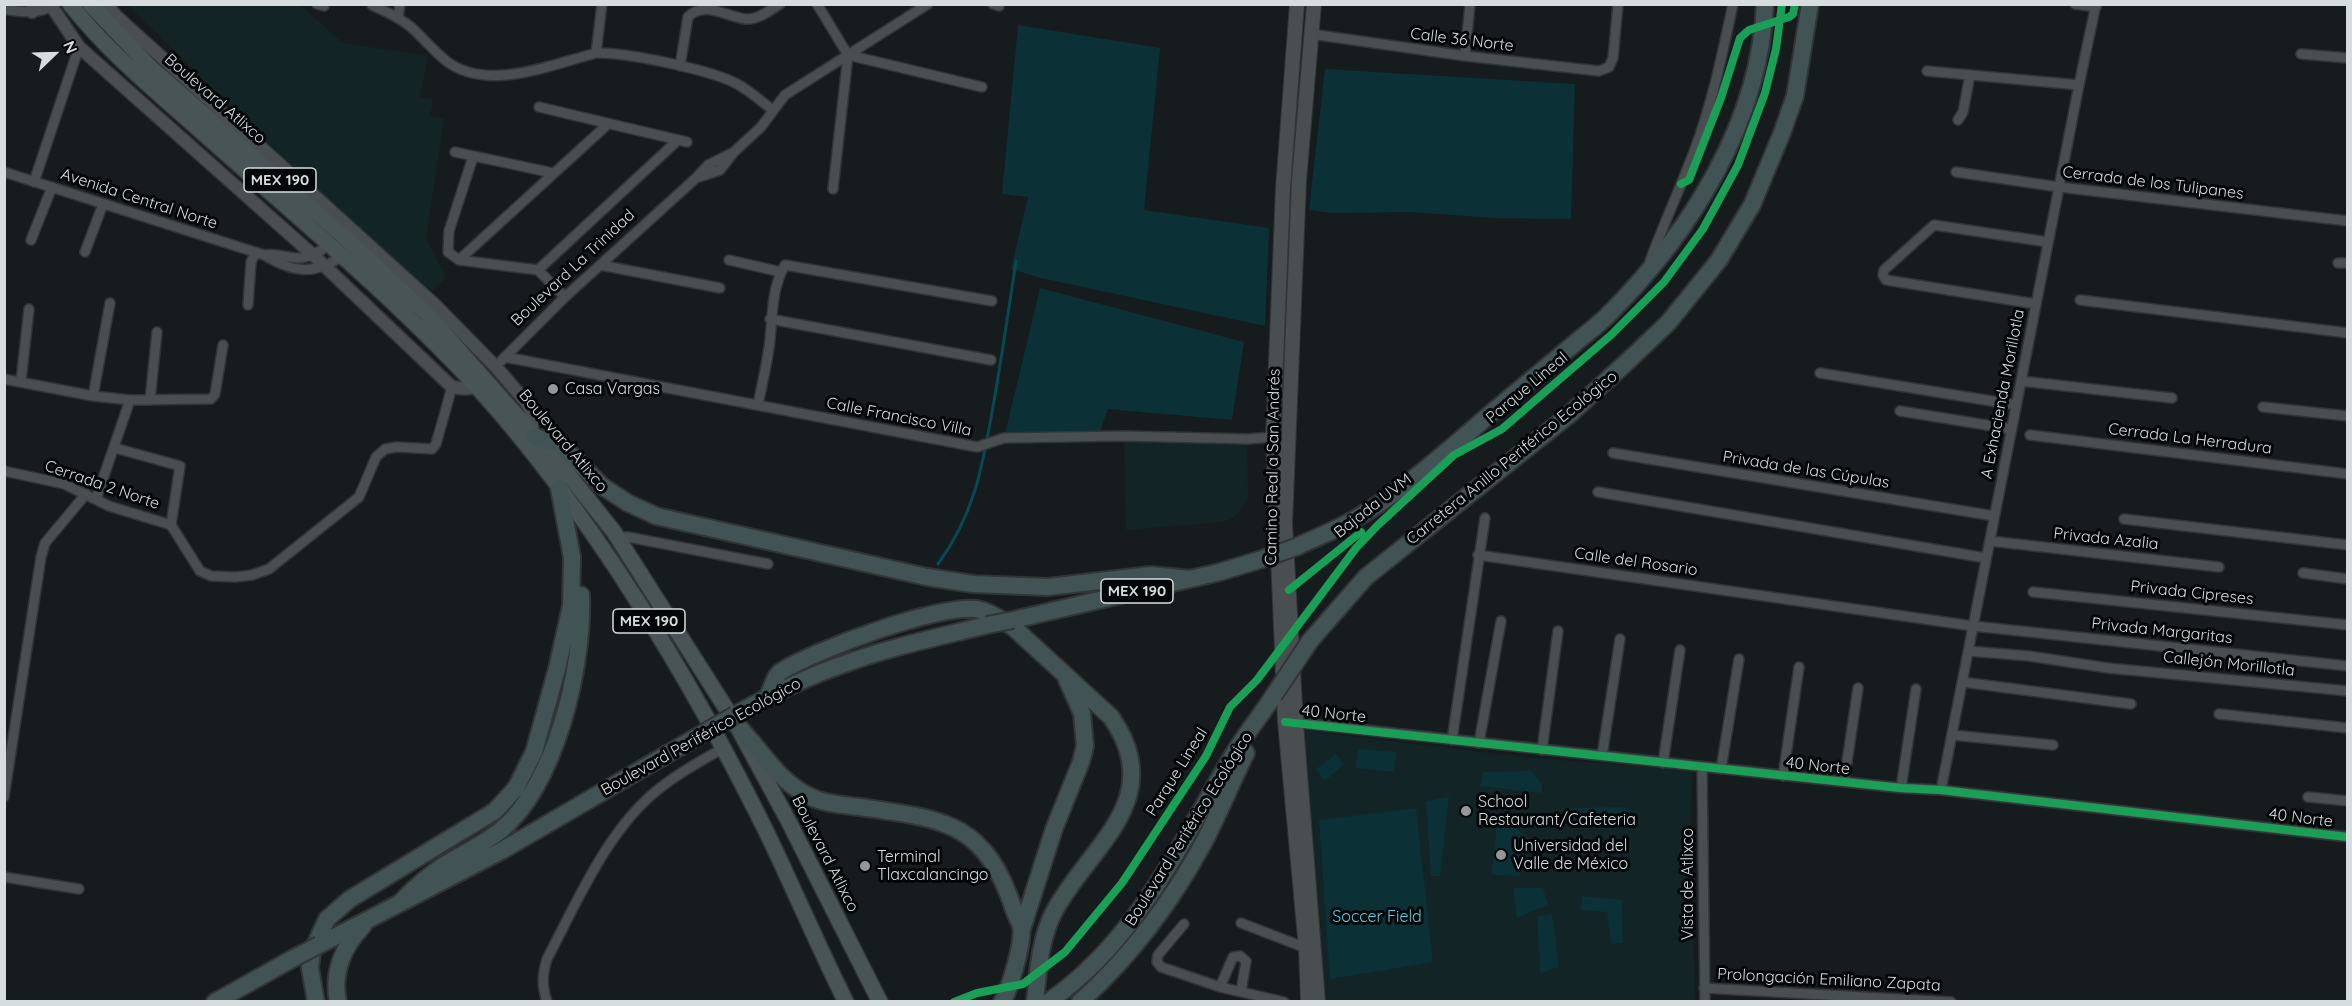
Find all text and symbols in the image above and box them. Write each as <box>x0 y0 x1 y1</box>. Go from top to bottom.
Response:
north arrow <box>24 24 84 84</box>
street label: Calle 36 Norte <box>1409 24 1515 56</box>
text: N <box>59 38 82 56</box>
street label: Boulevard Atlixco <box>160 50 270 148</box>
street label: Cerrada de los Tulipanes <box>2061 162 2245 204</box>
street label: Avenida Central Norte <box>58 165 220 233</box>
road number: MEX 190 <box>244 168 316 192</box>
street label: Boulevard La Trinidad <box>507 206 639 330</box>
street label: A Exhacienda Morillotla <box>1977 308 2029 480</box>
street label: Parque Lineal <box>1482 348 1572 428</box>
street label: Carretera Anillo Periférico Ecológico <box>1403 367 1621 549</box>
street label: Camino Real a San Andrés <box>1262 368 1284 566</box>
place label: Casa Vargas <box>565 379 660 399</box>
marker: Casa Vargas <box>546 382 560 396</box>
street label: Boulevard Atlixco <box>515 386 611 496</box>
street label: Calle Francisco Villa <box>825 394 973 440</box>
street label: Cerrada La Herradura <box>2107 419 2273 459</box>
street label: Privada de las Cúpulas <box>1721 447 1891 493</box>
street label: Cerrada 2 Norte <box>42 456 162 514</box>
street label: Bajada UVM <box>1330 470 1416 542</box>
street label: Privada Azalia <box>2053 524 2159 554</box>
street label: Calle del Rosario <box>1573 544 1699 580</box>
street label: Privada Cipreses <box>2130 577 2254 609</box>
road number: MEX 190 <box>1101 579 1173 603</box>
road number: MEX 190 <box>613 609 685 633</box>
street label: Privada Margaritas <box>2091 614 2233 648</box>
street label: Callejón Morillotla <box>2162 648 2296 680</box>
street label: Boulevard Periférico Ecológico <box>598 674 804 800</box>
street label: 40 Norte <box>1301 701 1367 727</box>
street label: Parque Lineal <box>1142 724 1212 820</box>
street label: Boulevard Periférico Ecológico <box>1121 728 1257 930</box>
street label: 40 Norte <box>1785 753 1851 779</box>
place label: School Restaurant/Cafeteria <box>1478 792 1636 830</box>
street label: Boulevard Atlixco <box>787 793 863 915</box>
marker: School Restaurant/Cafeteria <box>1459 804 1473 818</box>
street label: 40 Norte <box>2268 805 2334 831</box>
street label: Vista de Atlixco <box>1678 828 1698 940</box>
place label: Universidad del Valle de México <box>1513 836 1628 874</box>
place label: Terminal Tlaxcalancingo <box>877 847 988 885</box>
marker: Universidad del Valle de México <box>1494 848 1508 862</box>
marker: Terminal Tlaxcalancingo <box>858 859 872 873</box>
park label: Soccer Field <box>1332 907 1422 927</box>
street label: Prolongación Emiliano Zapata <box>1717 965 1941 995</box>

